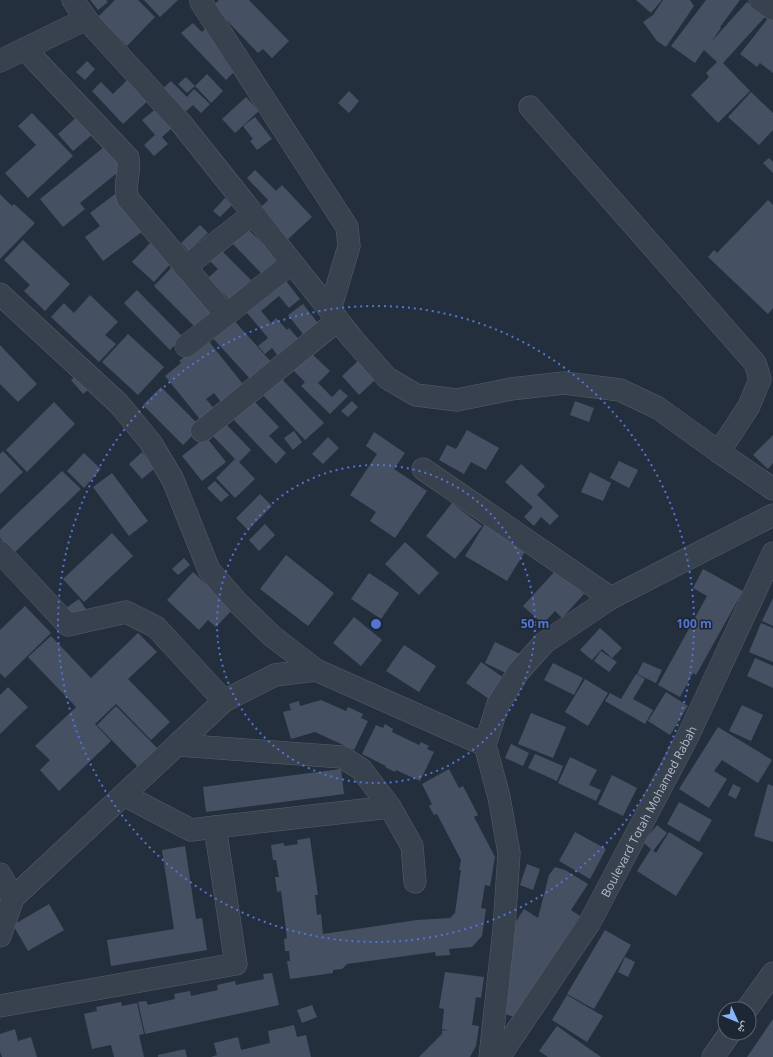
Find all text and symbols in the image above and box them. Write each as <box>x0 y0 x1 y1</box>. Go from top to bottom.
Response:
text: 50 m <box>521 615 549 632</box>
text: 100 m <box>676 615 712 632</box>
centre of rings <box>369 617 383 631</box>
street label: Boulevard Totah Mohamed Rabah <box>596 723 700 900</box>
north arrow <box>717 1001 757 1041</box>
text: ش <box>734 1018 754 1038</box>

